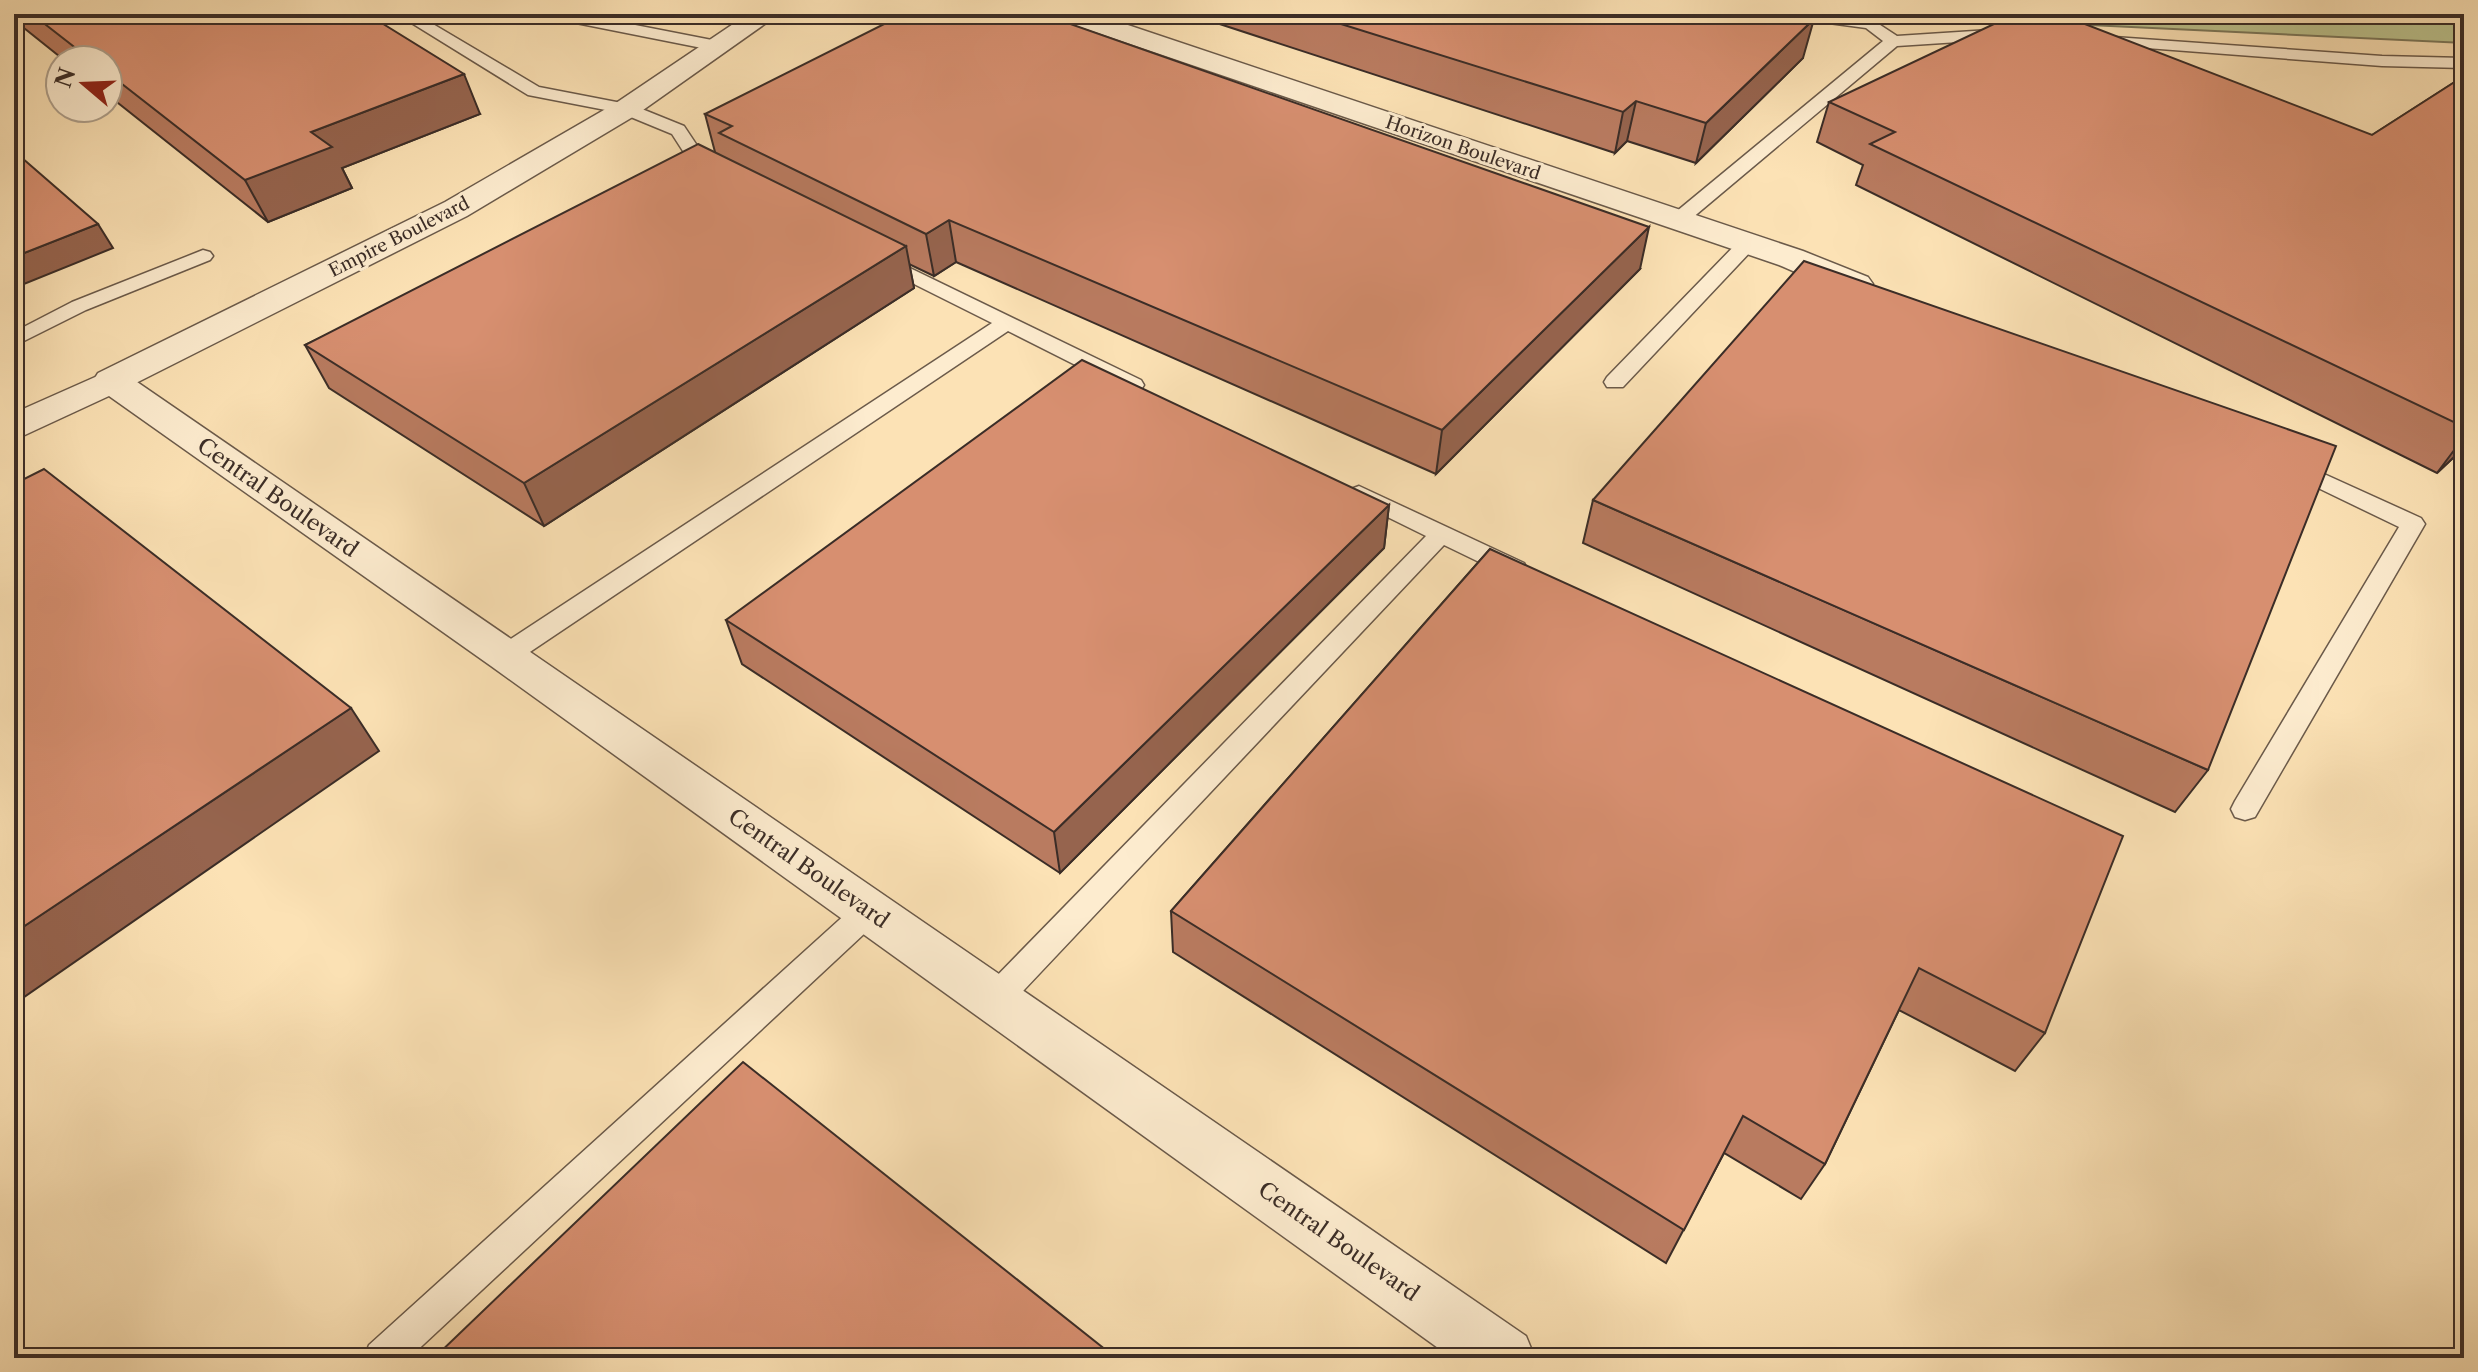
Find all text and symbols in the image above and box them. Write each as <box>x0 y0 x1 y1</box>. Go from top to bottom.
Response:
north arrow <box>44 44 124 124</box>
text: N <box>50 64 81 91</box>
street label: Horizon Boulevard <box>1383 111 1543 185</box>
street label: Empire Boulevard <box>325 192 473 282</box>
street label: Central Boulevard <box>192 432 363 563</box>
street label: Central Boulevard <box>723 803 894 934</box>
street label: Central Boulevard <box>1253 1176 1424 1307</box>

